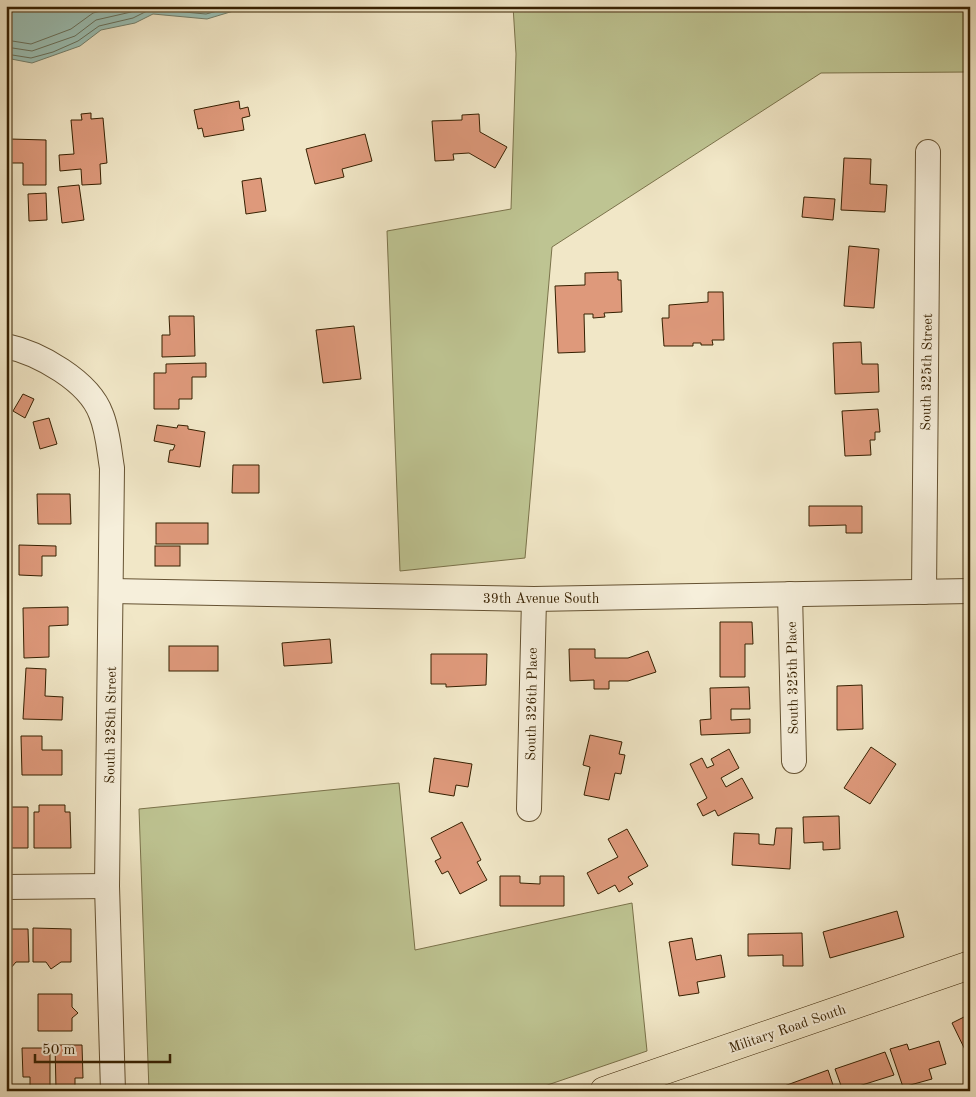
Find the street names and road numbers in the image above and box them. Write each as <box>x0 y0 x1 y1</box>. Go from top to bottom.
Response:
street label: South 325th Street <box>919 313 935 431</box>
street label: 39th Avenue South <box>483 592 600 606</box>
street label: South 325th Place <box>785 621 801 735</box>
street label: South 326th Place <box>524 647 540 761</box>
street label: South 328th Street <box>103 666 119 784</box>
street label: Military Road South <box>727 1002 848 1056</box>

